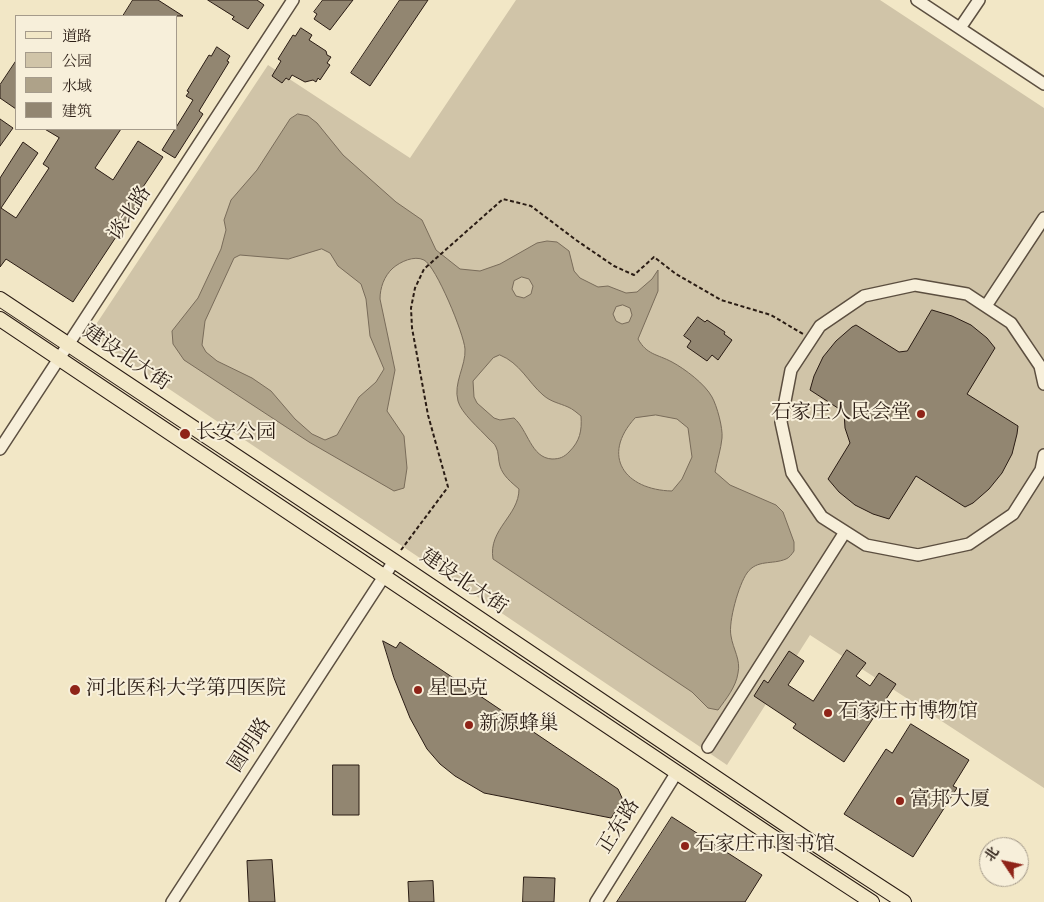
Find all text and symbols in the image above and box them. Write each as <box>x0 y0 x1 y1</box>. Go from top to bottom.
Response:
legend <box>15 15 178 130</box>
text: 道路 <box>62 27 92 46</box>
text: 公园 <box>62 52 92 71</box>
text: 水域 <box>62 77 92 96</box>
text: 建筑 <box>62 102 92 121</box>
street label: 谈北路 <box>105 182 157 246</box>
street label: 建设北大街 <box>78 321 174 397</box>
place label: 石家庄人民会堂 <box>771 402 911 426</box>
marker: 石家庄人民会堂 <box>915 408 927 420</box>
place label: 长安公园 <box>196 422 276 446</box>
marker: 长安公园 <box>178 427 192 441</box>
street label: 建设北大街 <box>415 545 511 621</box>
place label: 河北医科大学第四医院 <box>86 678 286 702</box>
place label: 星巴克 <box>428 678 488 702</box>
marker: 河北医科大学第四医院 <box>68 683 82 697</box>
marker: 星巴克 <box>412 684 424 696</box>
place label: 石家庄市博物馆 <box>838 701 978 725</box>
marker: 石家庄市博物馆 <box>822 707 834 719</box>
place label: 新源蜂巢 <box>479 713 559 737</box>
street label: 圆明路 <box>225 714 277 778</box>
marker: 新源蜂巢 <box>463 719 475 731</box>
place label: 富邦大厦 <box>910 789 990 813</box>
street label: 正东路 <box>594 795 646 859</box>
marker: 富邦大厦 <box>894 795 906 807</box>
place label: 石家庄市图书馆 <box>695 834 835 858</box>
north arrow <box>979 837 1029 887</box>
marker: 石家庄市图书馆 <box>679 840 691 852</box>
text: 北 <box>981 843 1004 865</box>

